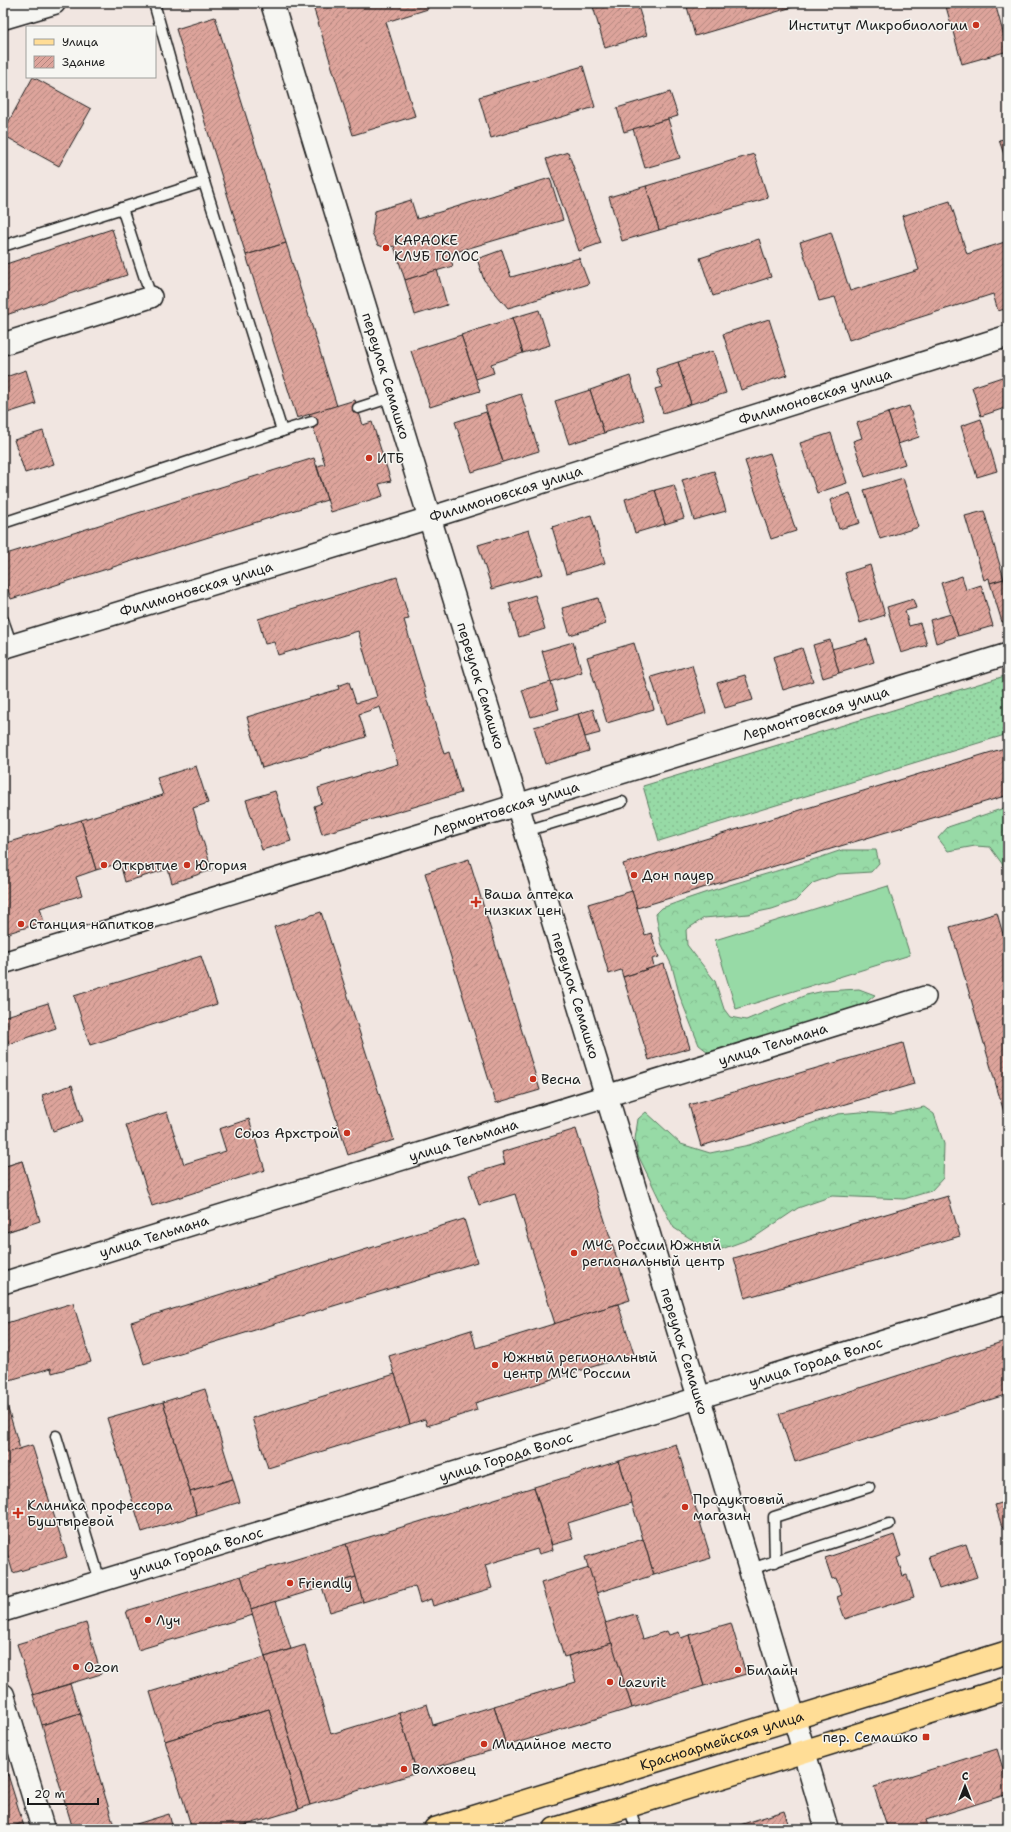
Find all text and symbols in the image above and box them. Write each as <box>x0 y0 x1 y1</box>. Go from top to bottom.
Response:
place label: Институт Микробиологии <box>789 16 968 34</box>
marker: Институт Микробиологии <box>971 20 981 30</box>
legend <box>26 26 156 78</box>
text: Улица <box>62 34 99 50</box>
text: Здание <box>62 54 106 70</box>
place label: КАРАОКЕ КЛУБ ГОЛОС <box>394 231 479 265</box>
marker: КАРАОКЕ КЛУБ ГОЛОС <box>381 243 391 253</box>
street label: переулок Семашко <box>358 310 414 441</box>
street label: Филимоновская улица <box>736 364 894 429</box>
place label: ИТБ <box>377 449 404 467</box>
marker: ИТБ <box>364 453 374 463</box>
street label: Филимоновская улица <box>427 461 585 526</box>
street label: Филимоновская улица <box>117 557 275 621</box>
street label: переулок Семашко <box>453 620 509 751</box>
street label: Лермонтовская улица <box>740 682 891 744</box>
street label: Лермонтовская улица <box>430 777 582 839</box>
place label: Открытие <box>112 856 178 874</box>
place label: Югория <box>195 856 247 874</box>
marker: Открытие <box>99 860 109 870</box>
marker: Югория <box>182 860 192 870</box>
place label: Дон пауер <box>642 866 714 884</box>
marker: Дон пауер <box>629 870 639 880</box>
place label: Ваша аптека низких цен <box>484 885 574 919</box>
marker: Ваша аптека низких цен <box>471 897 481 907</box>
place label: Станция напитков <box>29 915 154 933</box>
marker: Станция напитков <box>16 919 26 929</box>
street label: переулок Семашко <box>548 930 604 1061</box>
street label: улица Тельмана <box>716 1019 830 1070</box>
place label: Весна <box>541 1070 581 1088</box>
marker: Весна <box>528 1074 538 1084</box>
street label: улица Тельмана <box>407 1115 520 1166</box>
place label: Союз Архстрой <box>235 1124 339 1142</box>
marker: Союз Архстрой <box>342 1128 352 1138</box>
street label: улица Тельмана <box>97 1211 211 1262</box>
place label: МЧС России Южный региональный центр <box>582 1236 725 1270</box>
marker: МЧС России Южный региональный центр <box>569 1248 579 1258</box>
street label: переулок Семашко <box>657 1286 712 1417</box>
street label: улица Города Волос <box>747 1333 885 1391</box>
place label: Южный региональный центр МЧС России <box>503 1348 658 1382</box>
marker: Южный региональный центр МЧС России <box>490 1360 500 1370</box>
street label: улица Города Волос <box>437 1428 575 1486</box>
place label: Продуктовый магазин <box>693 1490 784 1524</box>
place label: Клиника профессора Буштыревой <box>27 1496 173 1530</box>
marker: Продуктовый магазин <box>680 1502 690 1512</box>
marker: Клиника профессора Буштыревой <box>12 1507 24 1519</box>
street label: улица Города Волос <box>127 1523 265 1581</box>
place label: Friendly <box>298 1574 352 1592</box>
marker: Friendly <box>285 1578 295 1588</box>
place label: Луч <box>156 1611 180 1629</box>
marker: Луч <box>143 1615 153 1625</box>
place label: Ozon <box>84 1658 119 1676</box>
place label: Билайн <box>746 1661 798 1679</box>
marker: Ozon <box>71 1662 81 1672</box>
marker: Билайн <box>733 1665 743 1675</box>
place label: Lazurit <box>618 1673 666 1691</box>
marker: Lazurit <box>605 1677 615 1687</box>
street label: Красноармейская улица <box>638 1707 806 1774</box>
place label: пер. Семашко <box>823 1728 918 1746</box>
marker: пер. Семашко <box>921 1732 931 1742</box>
place label: Мидийное место <box>492 1735 612 1753</box>
marker: Мидийное место <box>479 1739 489 1749</box>
place label: Волховец <box>412 1760 476 1778</box>
marker: Волховец <box>399 1764 409 1774</box>
north arrow <box>945 1766 985 1806</box>
text: С <box>962 1769 969 1784</box>
scale bar <box>28 1780 98 1806</box>
text: 20 m <box>34 1786 65 1802</box>

